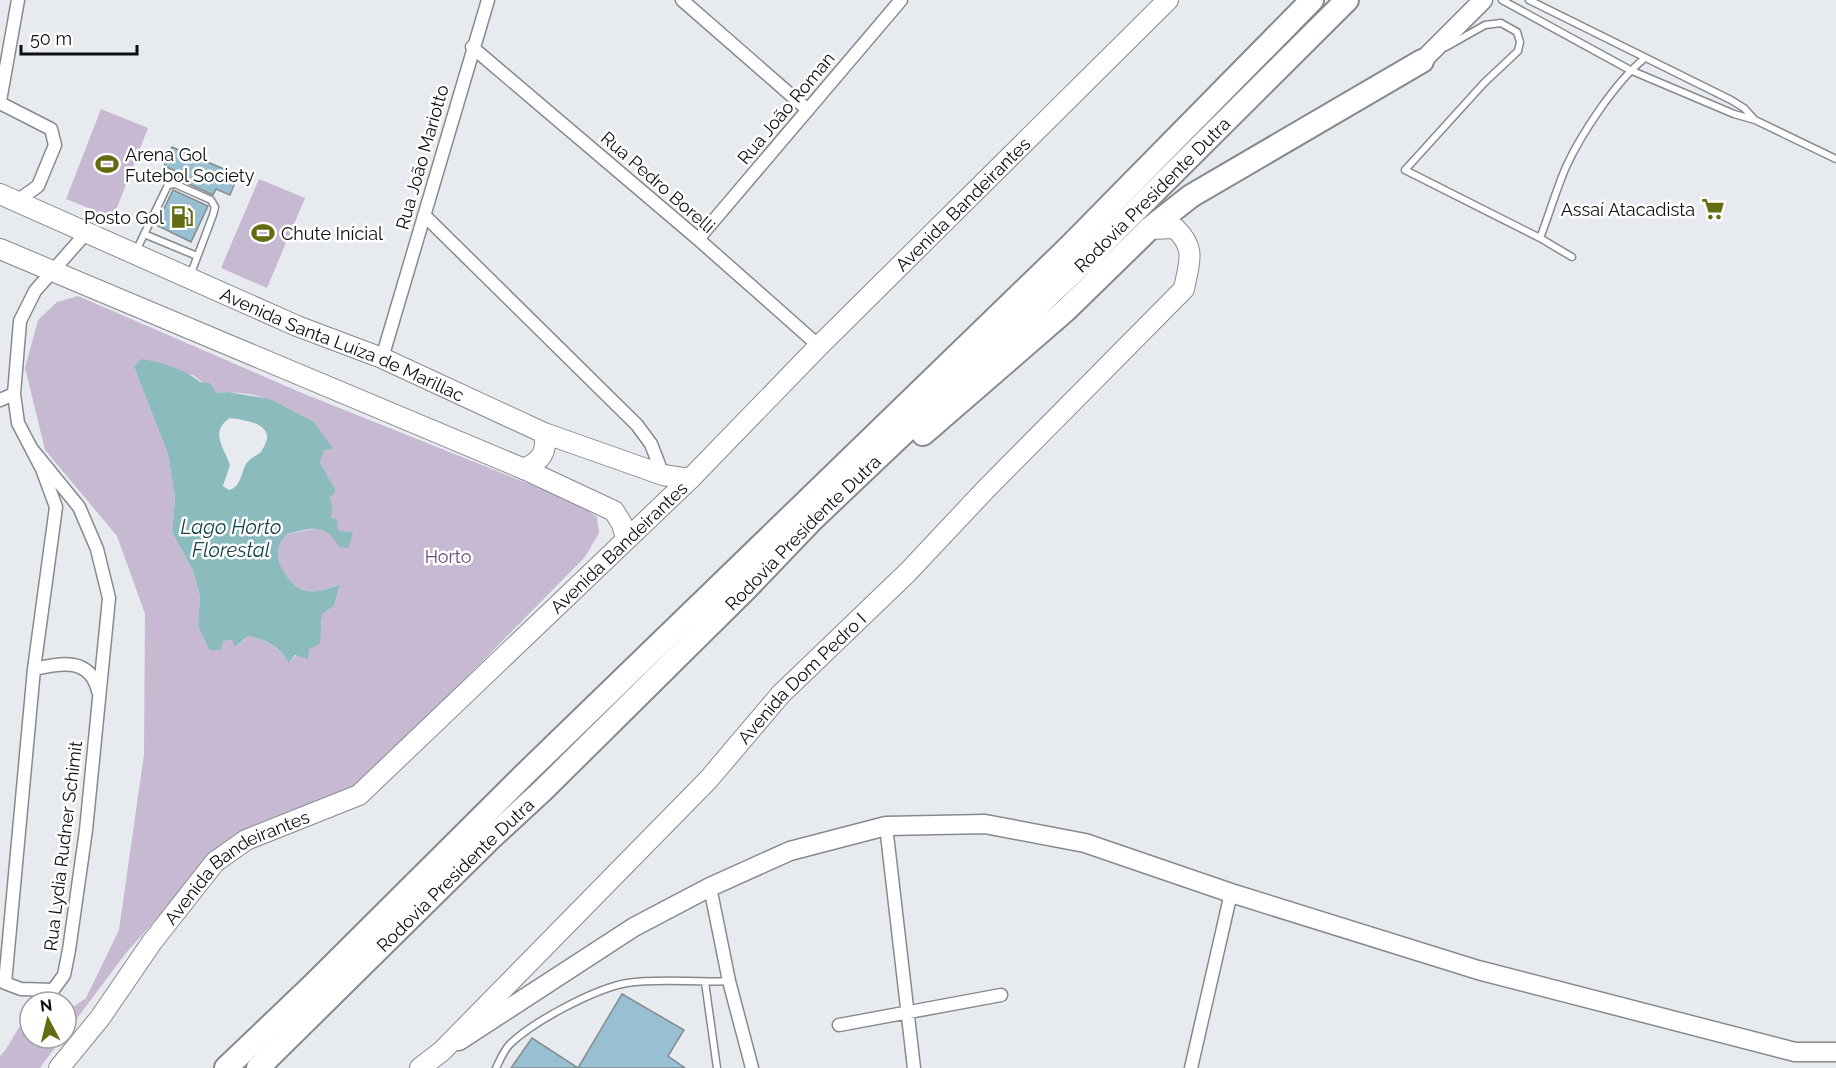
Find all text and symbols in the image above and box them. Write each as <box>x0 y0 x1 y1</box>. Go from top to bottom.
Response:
scale bar <box>21 18 136 56</box>
text: 50 m <box>30 28 72 49</box>
street label: Rua João Roman <box>733 48 839 168</box>
street label: Rua João Mariotto <box>391 82 453 232</box>
street label: Rodovia Presidente Dutra <box>1070 112 1234 276</box>
street label: Rua Pedro Borelli <box>597 127 719 237</box>
street label: Avenida Bandeirantes <box>891 132 1034 275</box>
place label: Arena Gol Futebol Society <box>125 144 255 186</box>
sports icon: Arena Gol Futebol Society <box>94 151 120 177</box>
supermarket icon: Assaí Atacadista <box>1700 196 1726 222</box>
place label: Assaí Atacadista <box>1561 199 1695 220</box>
fuel station icon: Posto Gol <box>169 204 195 230</box>
place label: Posto Gol <box>84 207 164 228</box>
sports icon: Chute Inícial <box>250 220 276 246</box>
place label: Chute Inícial <box>281 223 383 244</box>
street label: Avenida Santa Luíza de Marillac <box>217 283 468 405</box>
street label: Rodovia Presidente Dutra <box>721 450 885 614</box>
street label: Avenida Bandeirantes <box>546 477 691 617</box>
water label: Lago Horto Florestal <box>181 515 281 562</box>
park label: Horto <box>425 546 472 567</box>
street label: Avenida Dom Pedro I <box>733 608 870 748</box>
street label: Rua Lydia Rudner Schimit <box>40 740 86 952</box>
street label: Rodovia Presidente Dutra <box>372 794 538 956</box>
street label: Avenida Bandeirantes <box>160 805 312 928</box>
north arrow <box>18 990 78 1050</box>
text: N <box>39 995 53 1016</box>

